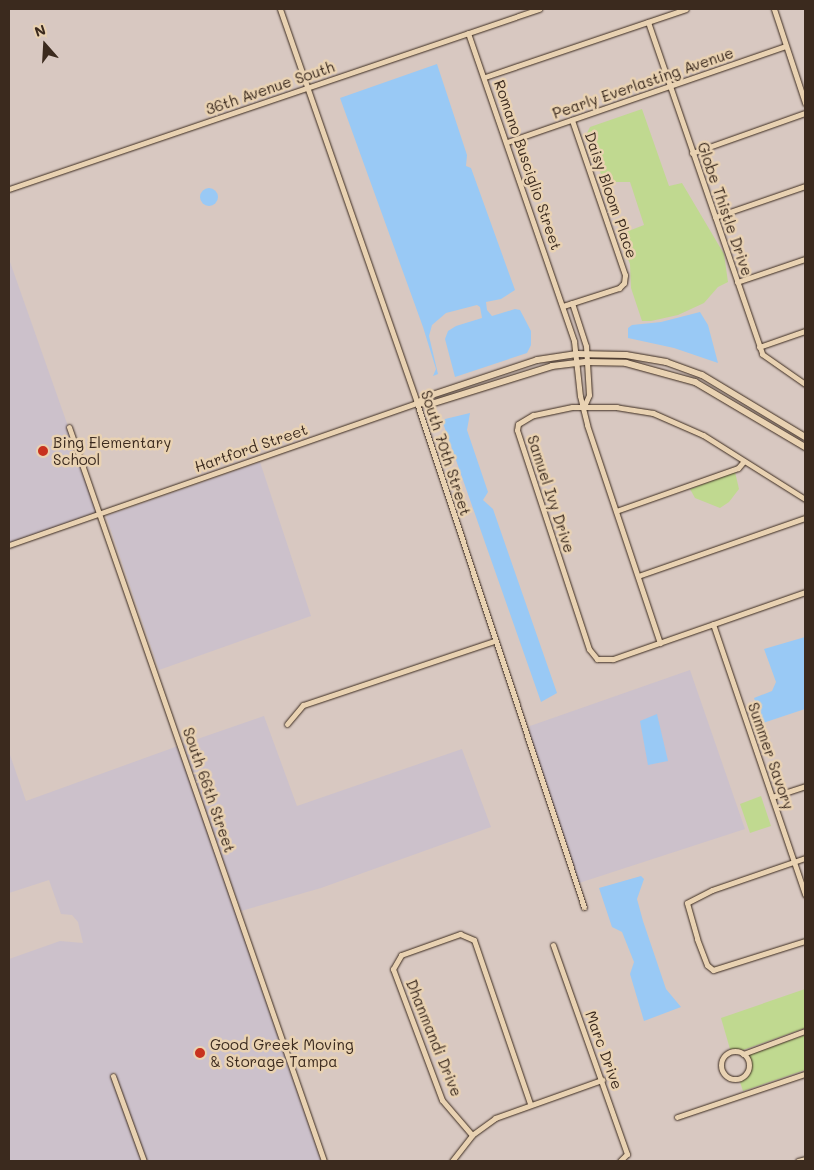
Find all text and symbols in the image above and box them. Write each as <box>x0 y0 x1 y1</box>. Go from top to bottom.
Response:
north arrow <box>20 20 70 70</box>
text: N <box>32 20 48 41</box>
street label: Pearly Everlasting Avenue <box>550 44 736 122</box>
street label: 36th Avenue South <box>203 58 337 118</box>
street label: Romano Busciglio Street <box>490 78 566 252</box>
street label: Daisy Bloom Place <box>581 130 641 260</box>
street label: Globe Thistle Drive <box>694 140 756 278</box>
street label: South 70th Street <box>417 388 475 518</box>
street label: Hartford Street <box>192 420 310 476</box>
place label: Bing Elementary School <box>53 433 171 468</box>
street label: Samuel Ivy Drive <box>524 433 578 555</box>
marker: Bing Elementary School <box>37 445 49 457</box>
street label: Summer Savory <box>744 700 798 812</box>
street label: South 66th Street <box>179 725 239 855</box>
street label: Dhanmandi Drive <box>402 977 466 1099</box>
street label: Marc Drive <box>582 1008 626 1092</box>
place label: Good Greek Moving & Storage Tampa <box>210 1035 354 1070</box>
marker: Good Greek Moving & Storage Tampa <box>194 1047 206 1059</box>

